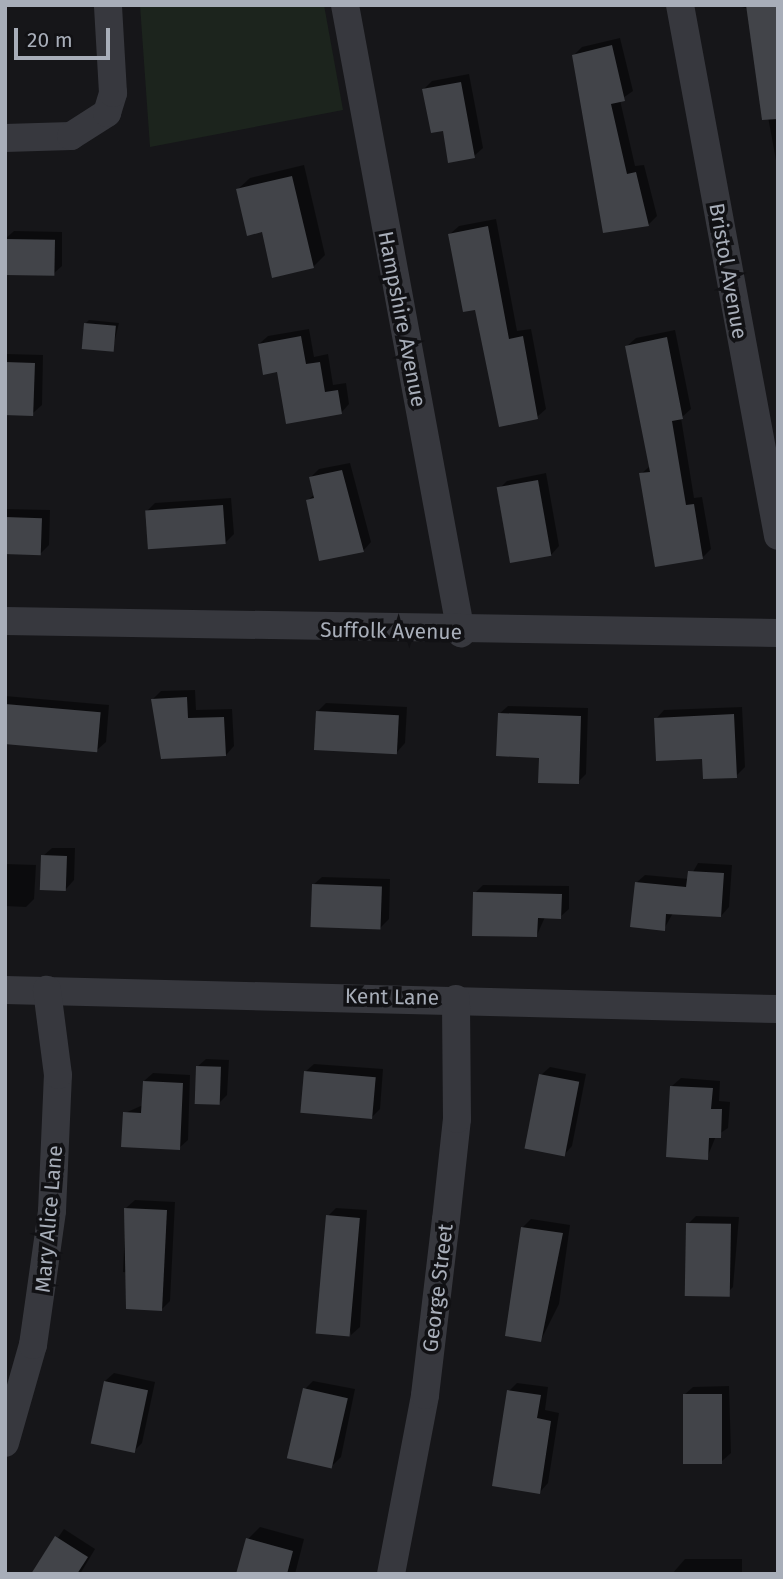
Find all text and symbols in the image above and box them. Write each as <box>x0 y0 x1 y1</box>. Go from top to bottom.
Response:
scale bar <box>18 14 114 58</box>
text: 20 m <box>27 27 73 53</box>
street label: Bristol Avenue <box>704 201 752 341</box>
street label: Hampshire Avenue <box>373 229 431 409</box>
street label: Suffolk Avenue <box>320 617 462 645</box>
street label: Kent Lane <box>345 984 439 1010</box>
street label: Mary Alice Lane <box>30 1144 68 1294</box>
street label: George Street <box>418 1222 458 1354</box>

